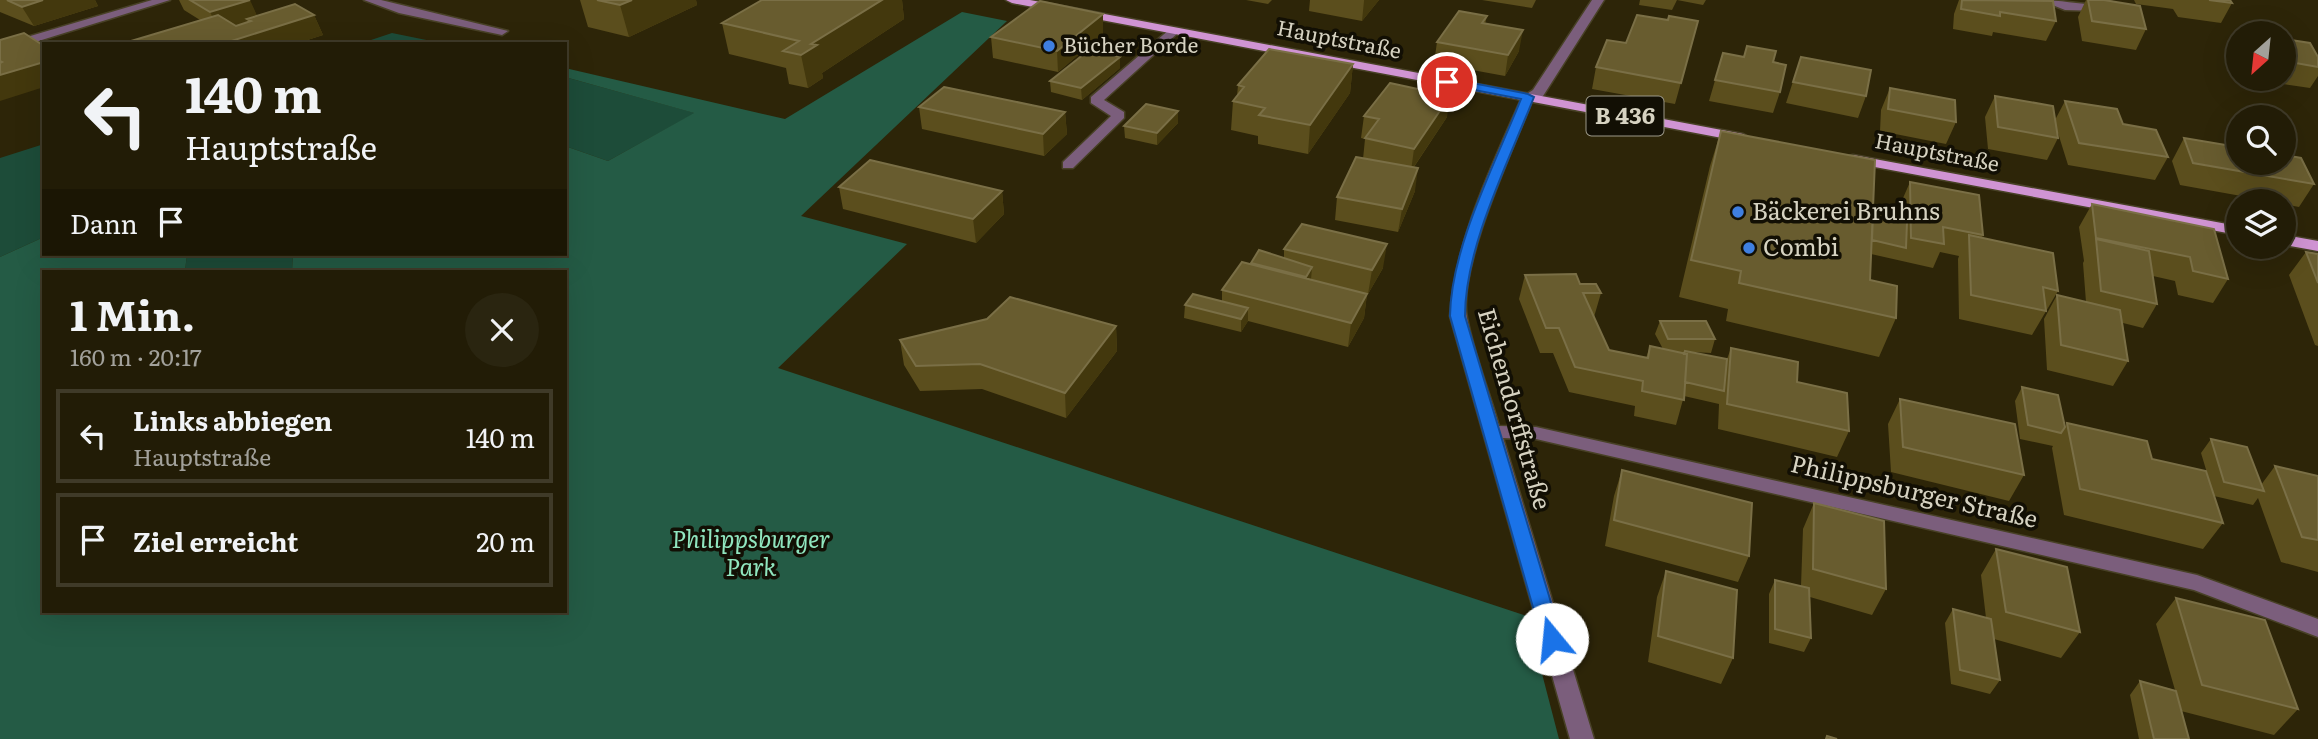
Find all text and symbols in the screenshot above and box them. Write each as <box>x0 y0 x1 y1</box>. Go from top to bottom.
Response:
street label: Hauptstraße <box>1275 10 1404 65</box>
north arrow <box>2226 21 2296 91</box>
map controls <box>2226 21 2296 259</box>
place label: Bücher Borde <box>1063 28 1198 59</box>
marker: Bücher Borde <box>1041 38 1057 54</box>
pin <box>1417 52 1477 112</box>
text: 140 m <box>185 55 322 128</box>
icon: arrive <box>1428 63 1466 101</box>
icon: left <box>70 70 161 161</box>
road number: B 436 <box>1586 97 1664 136</box>
button: search <box>2226 105 2296 175</box>
text: Hauptstraße <box>185 122 377 170</box>
street label: Hauptstraße <box>1873 123 2002 178</box>
button: layers <box>2226 189 2296 259</box>
place label: Bäckerei Bruhns <box>1752 192 1940 227</box>
text: Dann <box>70 203 138 242</box>
icon: arrive <box>152 203 190 241</box>
marker: Bäckerei Bruhns <box>1730 204 1746 220</box>
place label: Combi <box>1763 228 1839 263</box>
marker: Combi <box>1741 240 1757 256</box>
text: 1 Min. <box>70 282 195 344</box>
button: close <box>465 293 539 367</box>
street label: Eichendorffstraße <box>1471 303 1562 513</box>
text: 160 m · 20:17 <box>70 339 202 373</box>
text: Links abbiegen <box>133 400 332 439</box>
icon: left <box>74 417 112 455</box>
text: 140 m <box>466 417 535 456</box>
text: Hauptstraße <box>133 439 271 473</box>
street label: Philippsburger Straße <box>1788 444 2041 535</box>
park label: Philippsburger Park <box>672 520 830 583</box>
icon: arrive <box>74 521 112 559</box>
text: Ziel erreicht <box>133 521 298 560</box>
text: 20 m <box>476 521 535 560</box>
position arrow <box>1515 602 1589 676</box>

